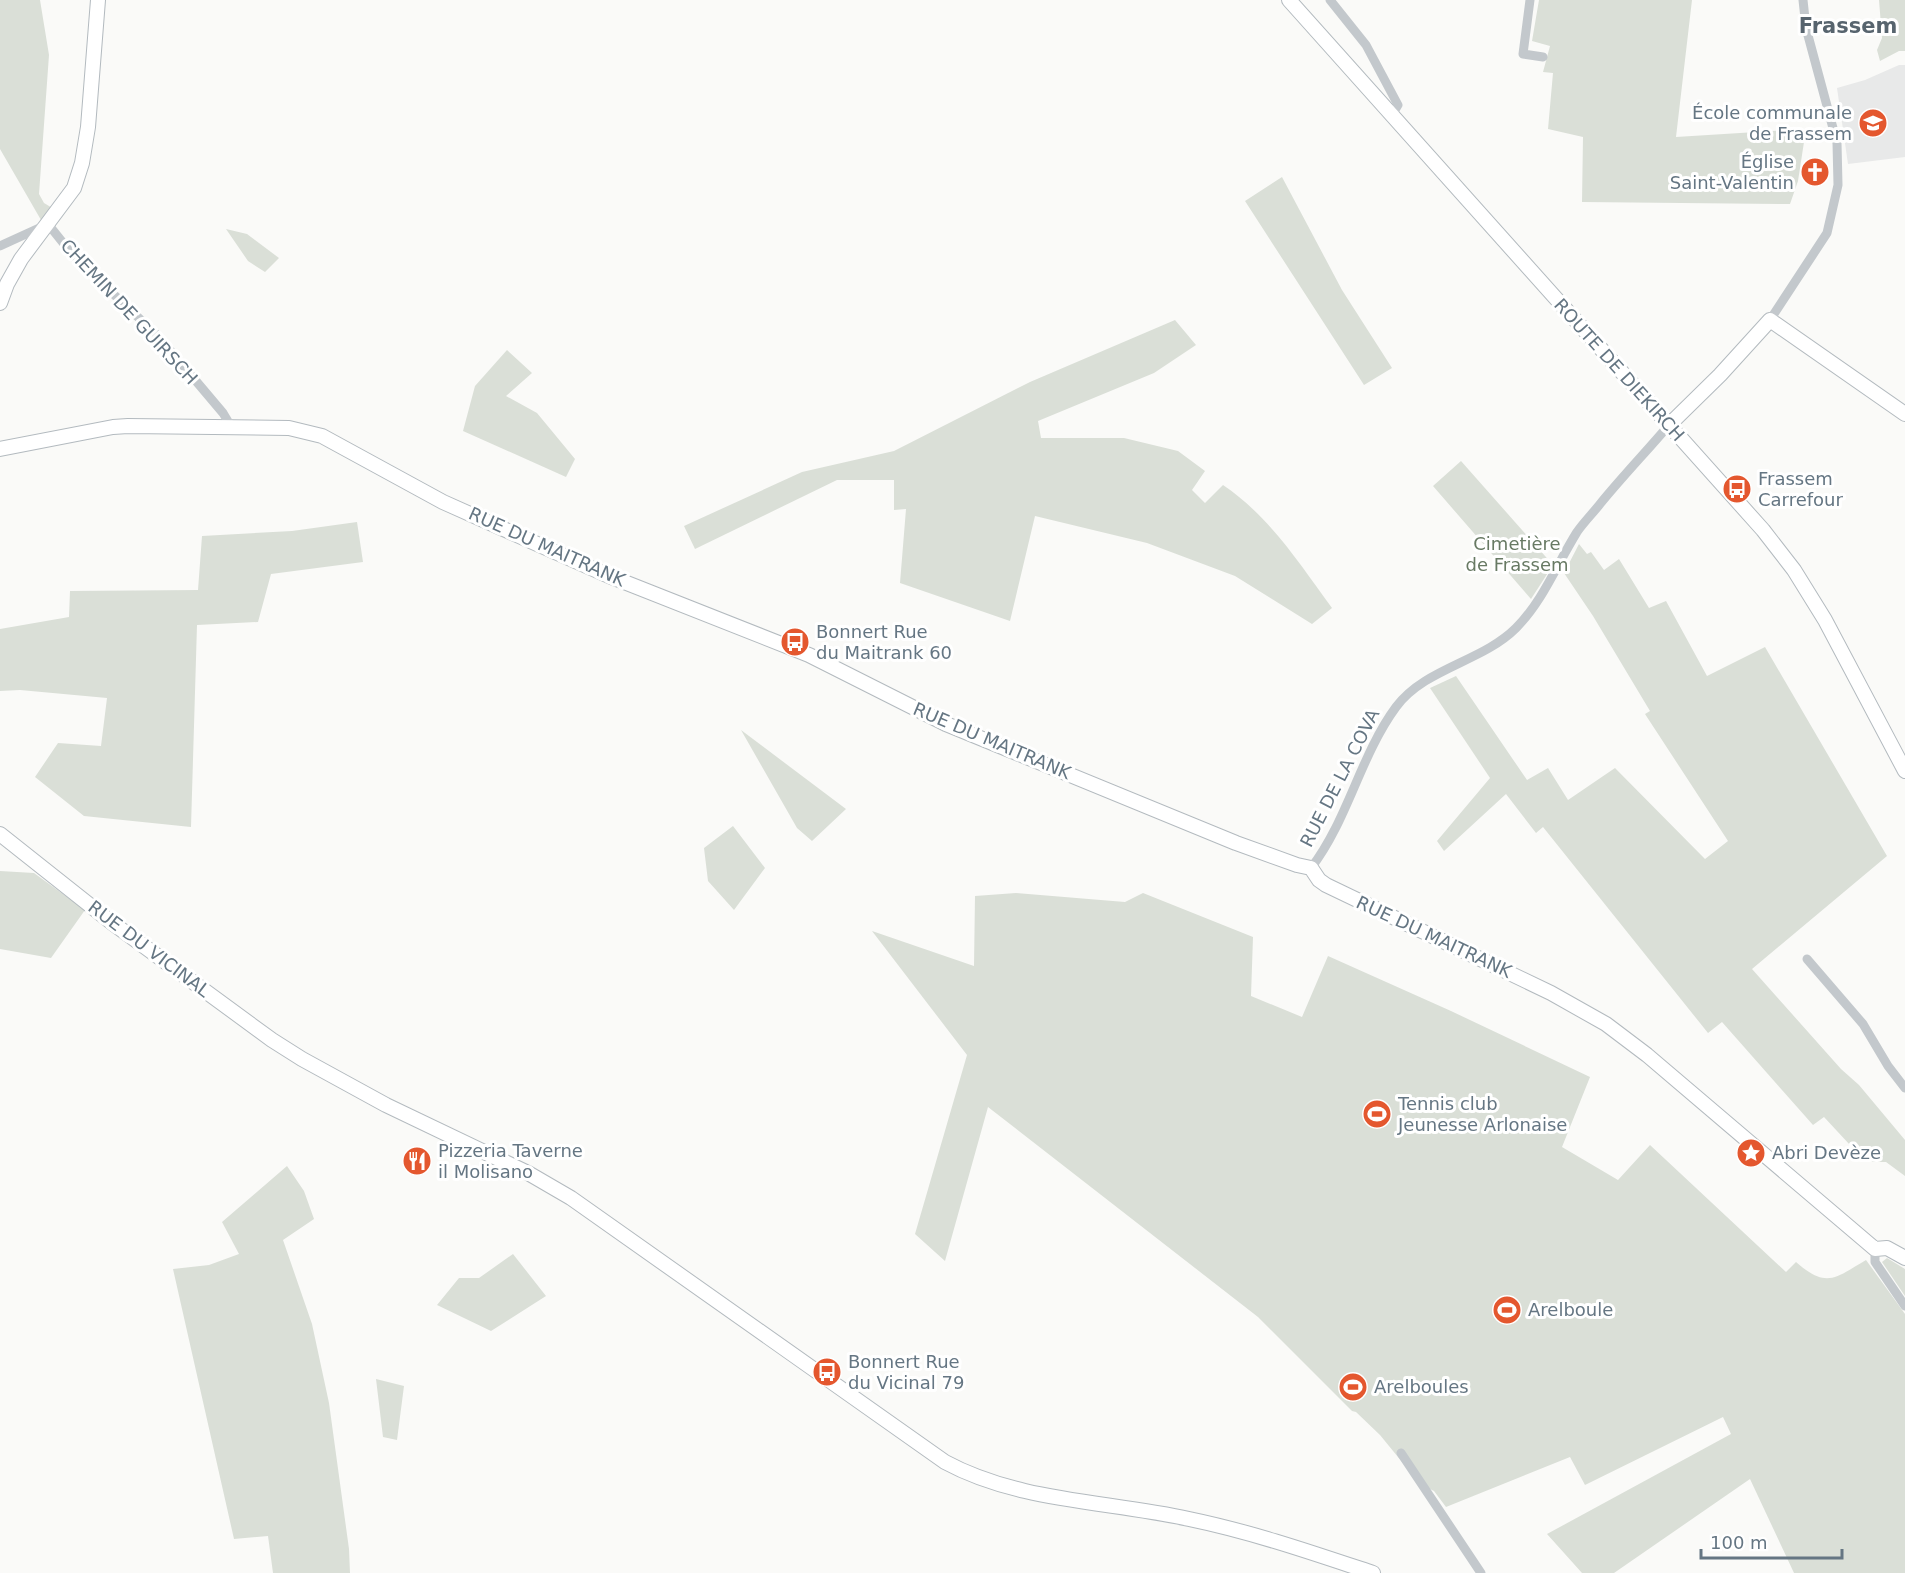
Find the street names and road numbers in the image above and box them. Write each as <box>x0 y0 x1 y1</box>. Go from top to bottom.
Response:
street label: CHEMIN DE GUIRSCH <box>57 235 202 389</box>
street label: ROUTE DE DIEKIRCH <box>1550 294 1689 445</box>
street label: RUE DU MAITRANK <box>466 503 630 591</box>
street label: RUE DU MAITRANK <box>910 698 1075 784</box>
street label: RUE DE LA COVA <box>1296 705 1384 850</box>
street label: RUE DU MAITRANK <box>1353 891 1516 982</box>
street label: RUE DU VICINAL <box>84 896 214 1001</box>

